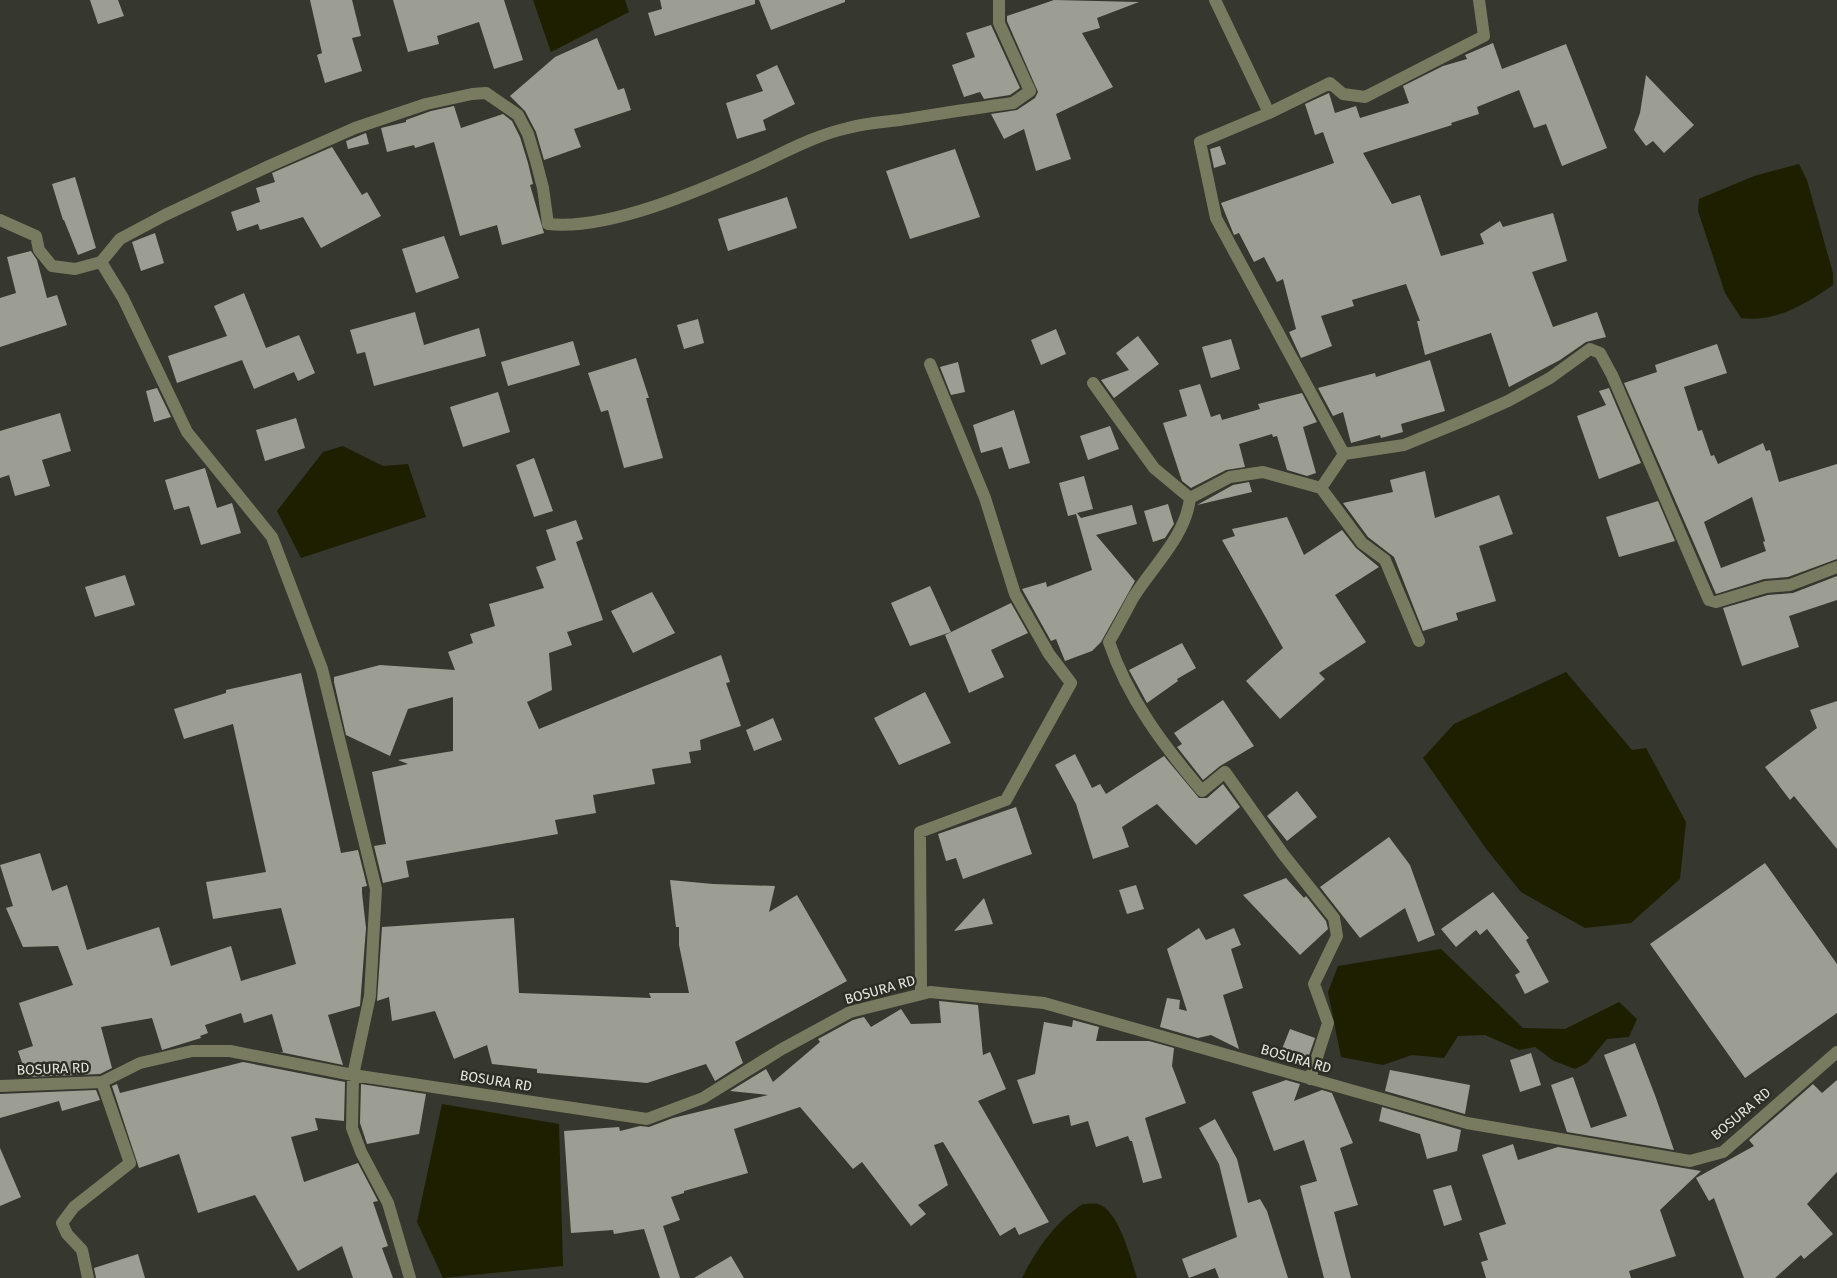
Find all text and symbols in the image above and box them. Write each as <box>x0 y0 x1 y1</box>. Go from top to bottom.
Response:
street label: BOSURA RD <box>843 972 917 1008</box>
street label: BOSURA RD <box>1259 1041 1333 1077</box>
street label: BOSURA RD <box>16 1059 90 1079</box>
street label: BOSURA RD <box>459 1067 533 1095</box>
street label: BOSURA RD <box>1708 1084 1774 1144</box>

